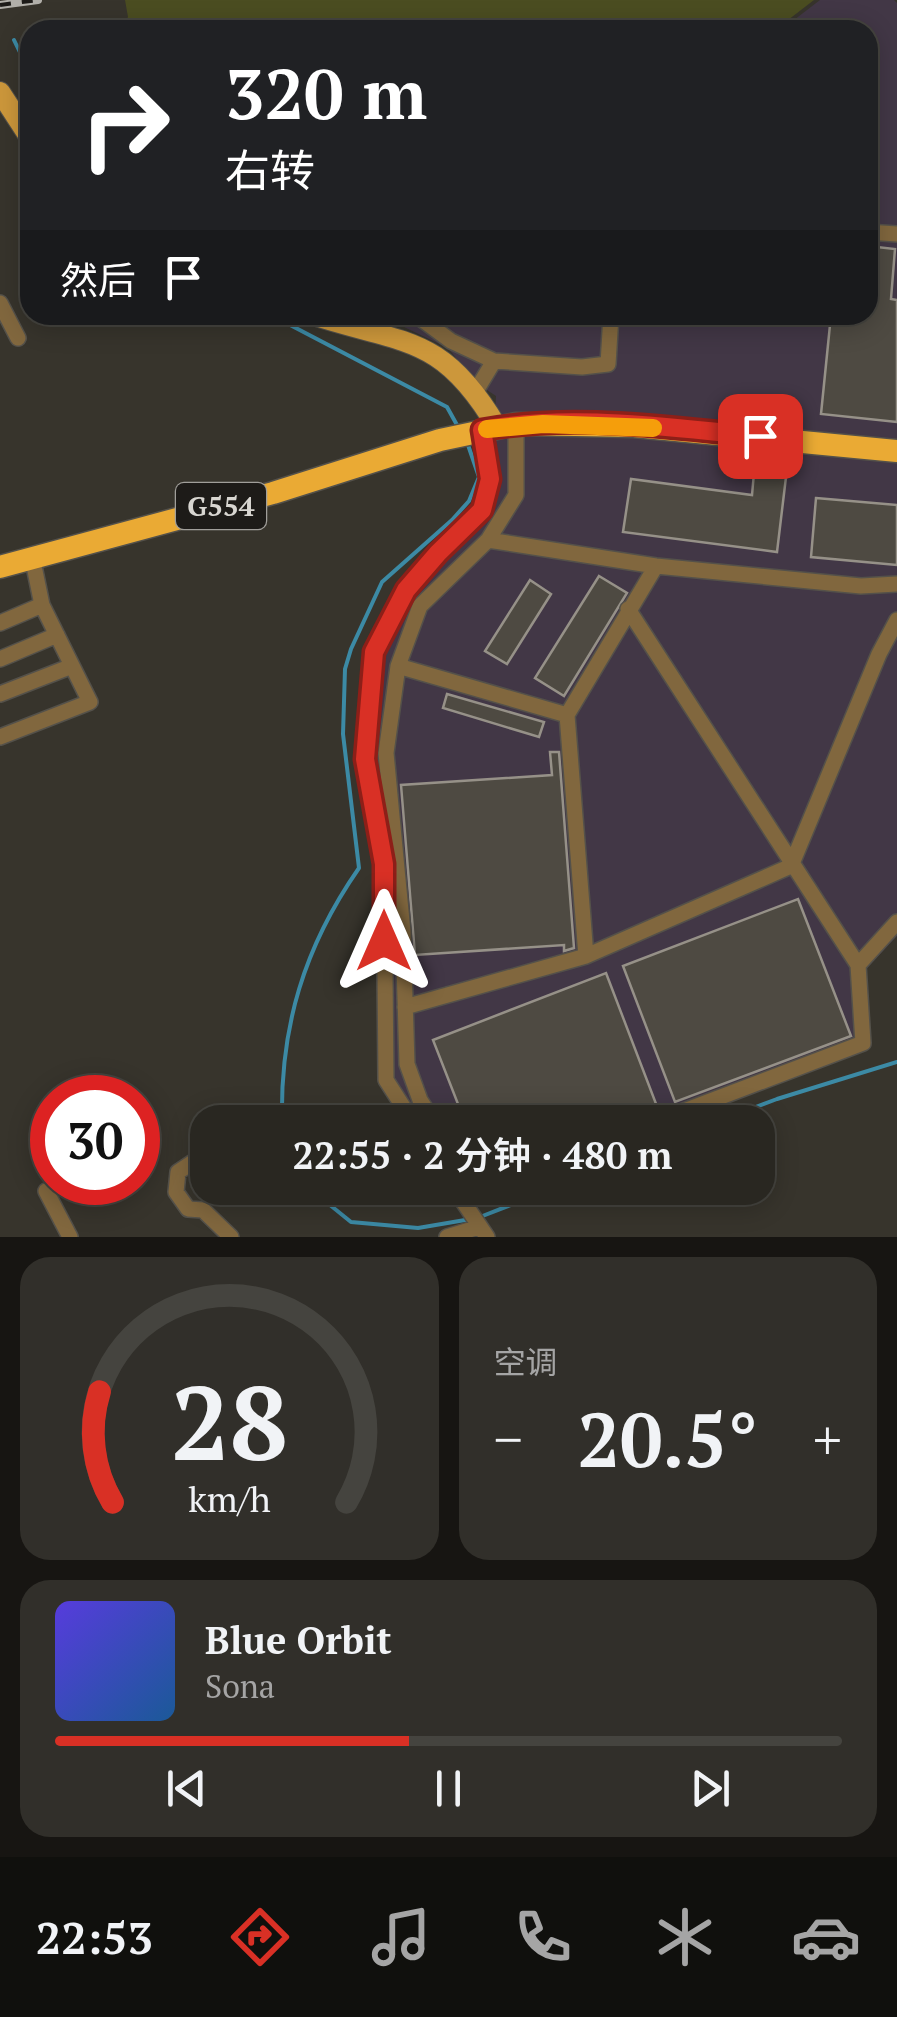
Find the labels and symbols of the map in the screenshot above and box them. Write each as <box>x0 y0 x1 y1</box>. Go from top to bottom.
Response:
pin <box>718 394 803 479</box>
road number: G554 <box>176 483 266 529</box>
position arrow <box>332 889 436 993</box>
speed limit sign: 30 <box>30 1075 160 1205</box>

